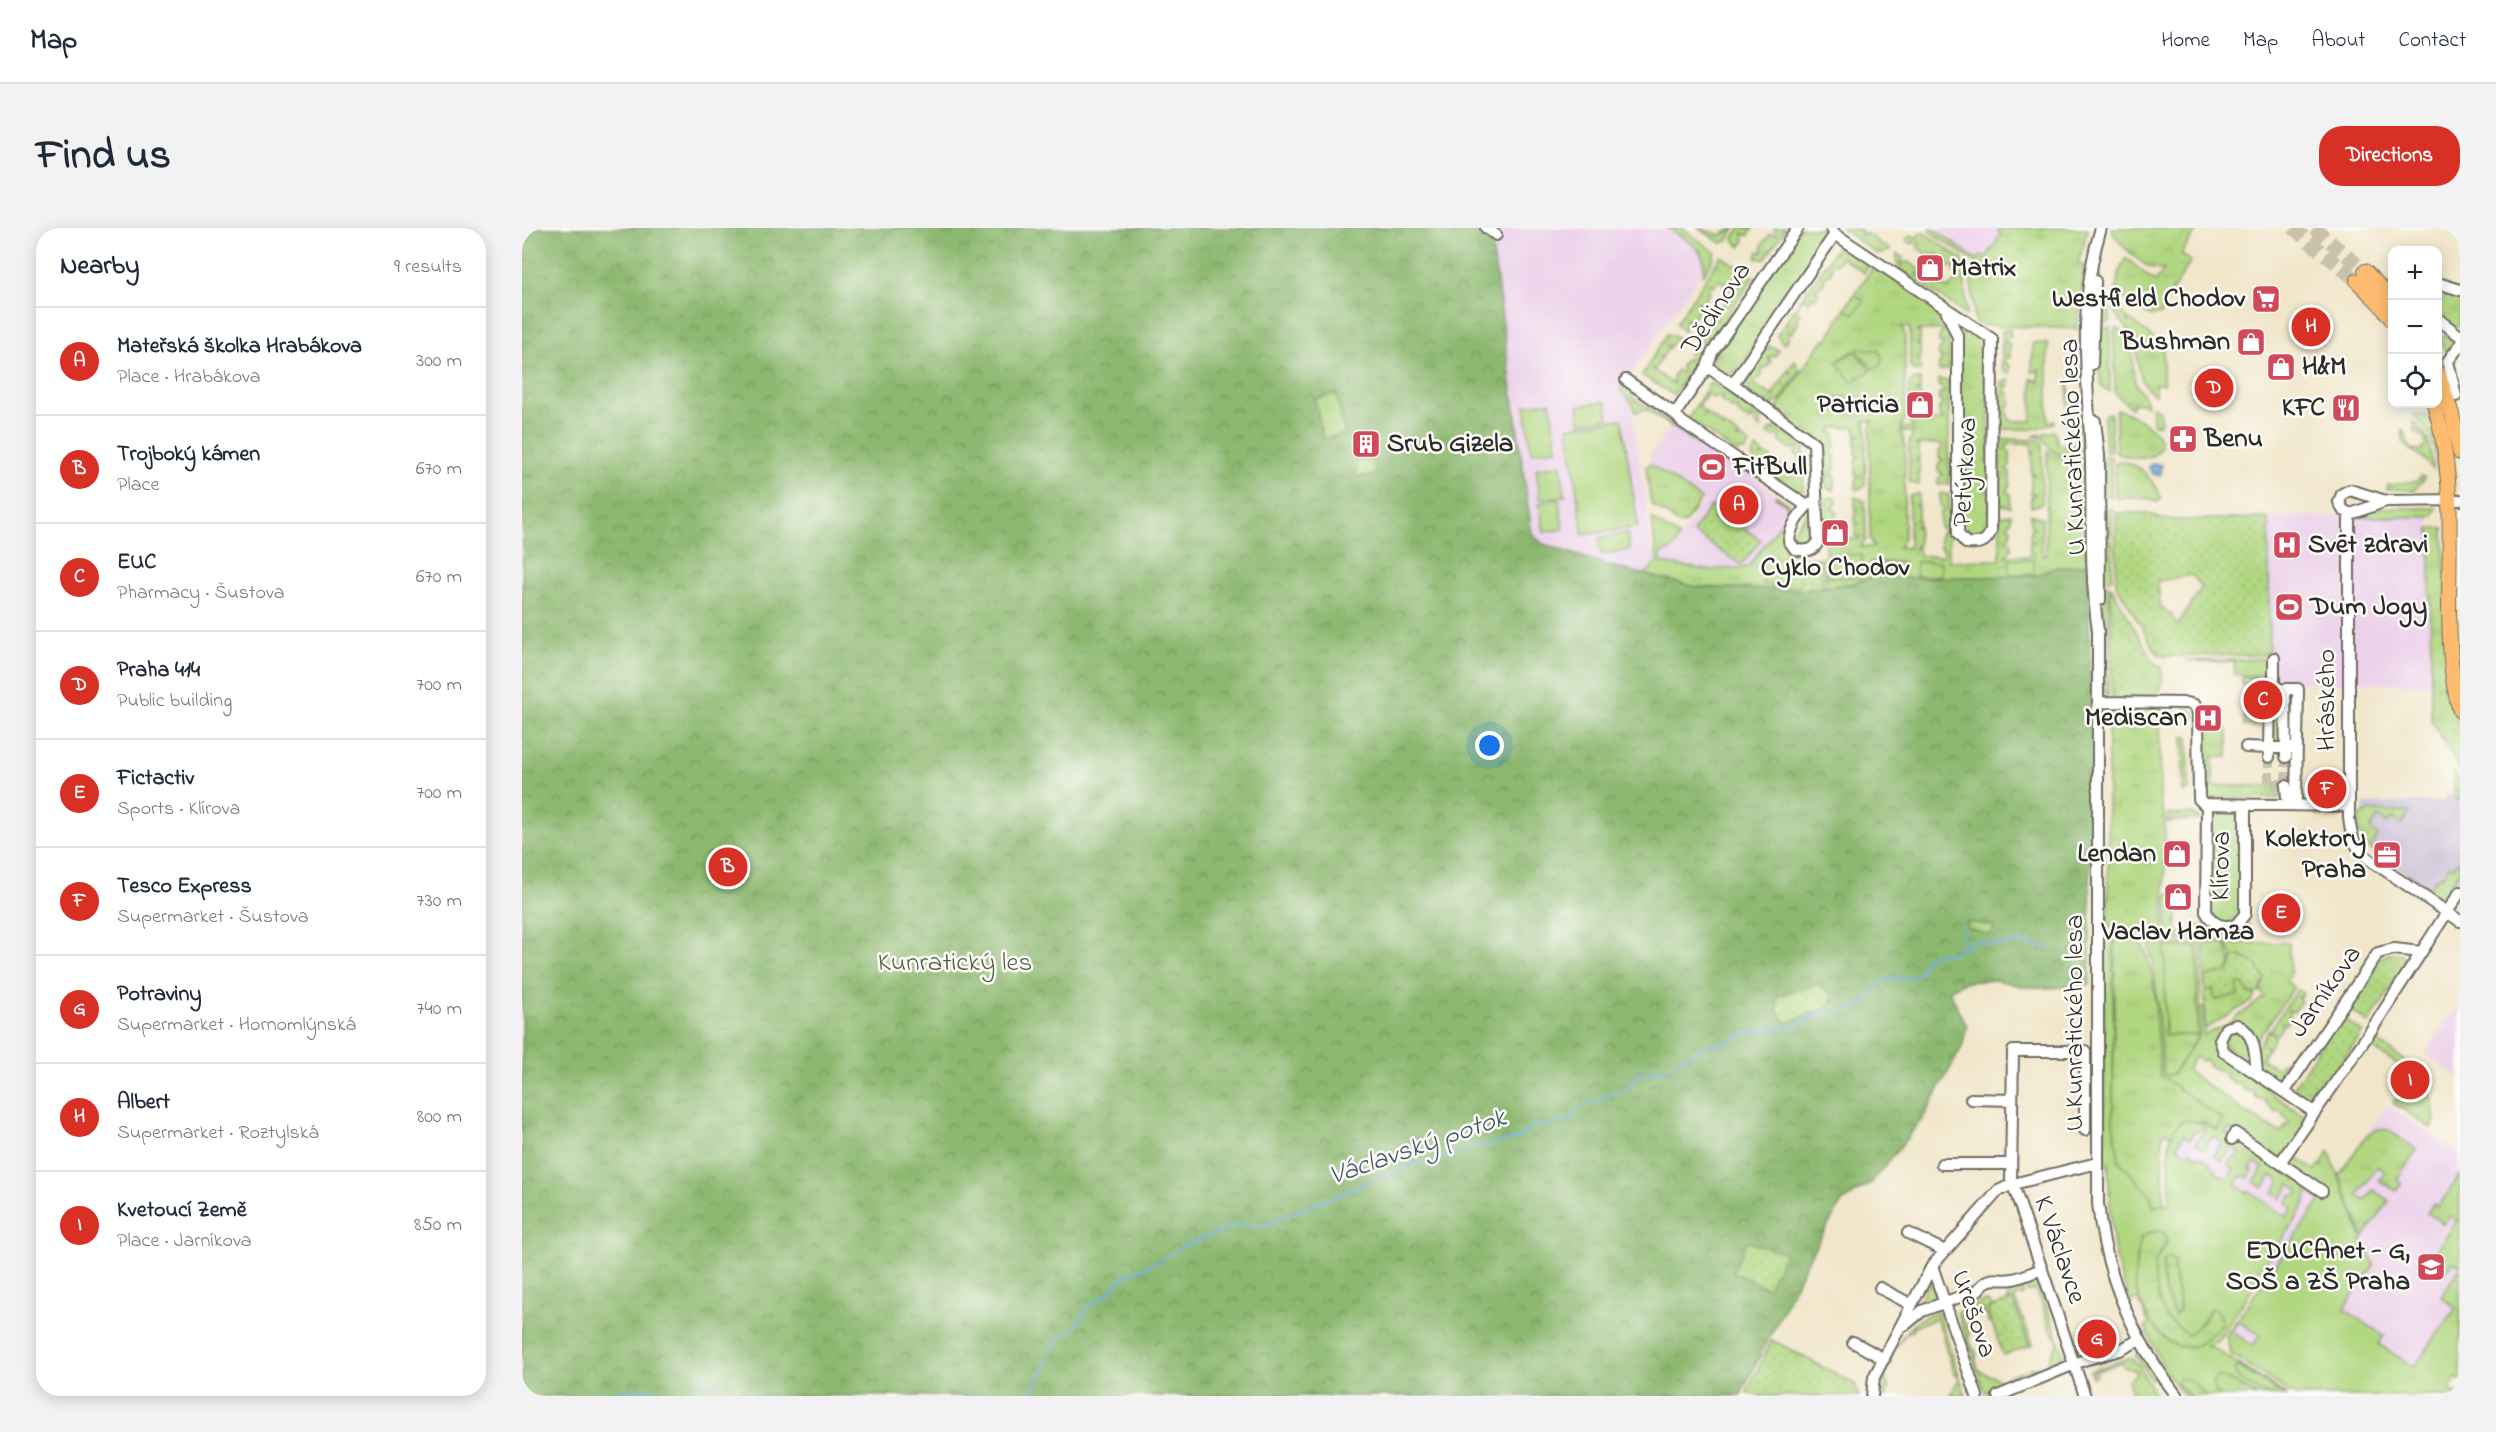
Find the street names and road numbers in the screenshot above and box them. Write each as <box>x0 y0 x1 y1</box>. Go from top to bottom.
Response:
street label: Dědinova <box>1672 255 1762 364</box>
street label: U Kunratického lesa <box>2051 338 2097 556</box>
street label: Petýrkova <box>1944 416 1988 528</box>
street label: Hráského <box>2308 649 2347 751</box>
street label: Klírova <box>2202 831 2242 901</box>
street label: U Kunratického lesa <box>2056 915 2095 1131</box>
street label: Jarníkova <box>2280 938 2372 1046</box>
street label: K Václavce <box>2022 1191 2096 1310</box>
street label: Urešova <box>1940 1265 2006 1363</box>

